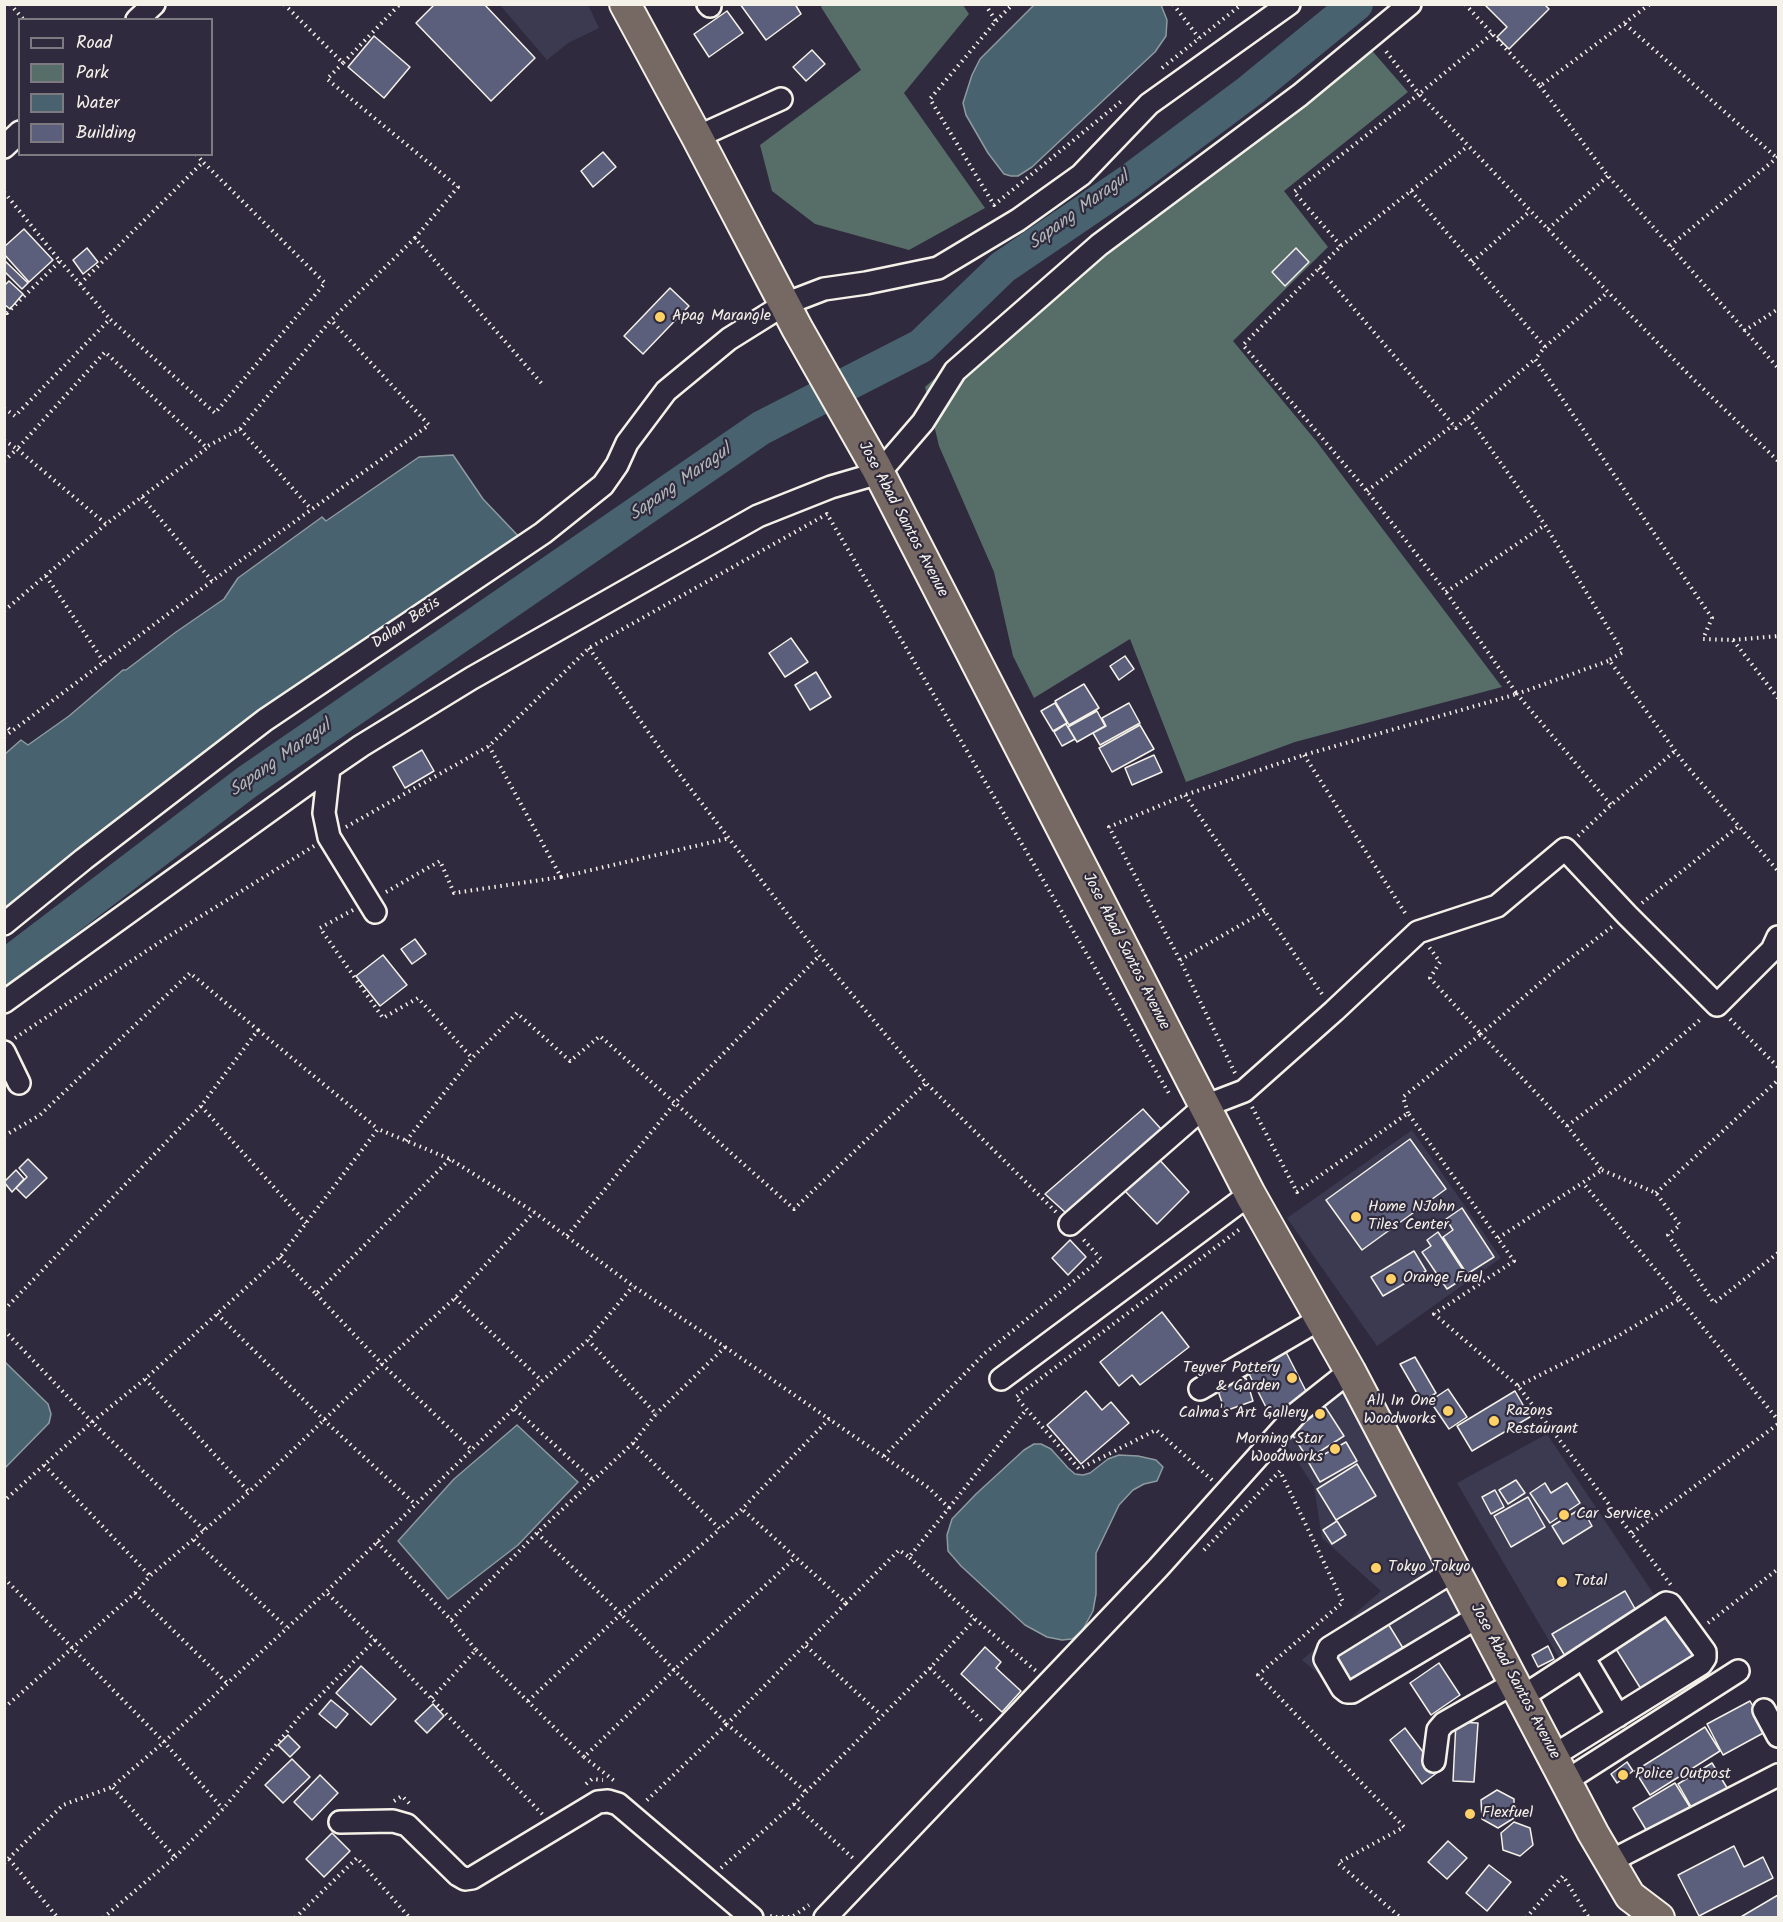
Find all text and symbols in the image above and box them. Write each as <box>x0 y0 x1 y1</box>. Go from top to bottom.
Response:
legend <box>18 18 213 156</box>
text: Road <box>76 29 112 58</box>
text: Park <box>76 59 109 88</box>
text: Water <box>76 89 120 118</box>
text: Building <box>76 119 136 148</box>
water label: Sapang Maragul <box>1025 168 1135 256</box>
place label: Apag Marangle <box>672 307 771 327</box>
marker: Apag Marangle <box>653 310 667 324</box>
street label: Jose Abad Santos Avenue <box>853 439 951 601</box>
water label: Sapang Maragul <box>626 441 736 527</box>
street label: Dalan Betis <box>369 594 445 654</box>
water label: Sapang Maragul <box>226 717 336 803</box>
street label: Jose Abad Santos Avenue <box>1077 870 1173 1034</box>
place label: Home NJohn Tiles Center <box>1368 1198 1455 1236</box>
marker: Home NJohn Tiles Center <box>1349 1210 1363 1224</box>
place label: Orange Fuel <box>1403 1269 1483 1289</box>
marker: Orange Fuel <box>1384 1272 1398 1286</box>
place label: Teyver Pottery & Garden <box>1183 1359 1280 1397</box>
marker: Teyver Pottery & Garden <box>1285 1371 1299 1385</box>
place label: All In One Woodworks <box>1363 1392 1436 1430</box>
place label: Razons Restaurant <box>1506 1402 1578 1440</box>
place label: Calma's Art Gallery <box>1178 1404 1308 1424</box>
marker: All In One Woodworks <box>1441 1404 1455 1418</box>
marker: Calma's Art Gallery <box>1313 1407 1327 1421</box>
marker: Razons Restaurant <box>1487 1414 1501 1428</box>
place label: Morning Star Woodworks <box>1235 1430 1323 1468</box>
marker: Morning Star Woodworks <box>1328 1442 1342 1456</box>
place label: Car Service <box>1576 1505 1651 1525</box>
marker: Car Service <box>1557 1508 1571 1522</box>
place label: Tokyo Tokyo <box>1388 1558 1471 1578</box>
marker: Tokyo Tokyo <box>1369 1561 1383 1575</box>
place label: Total <box>1574 1572 1607 1592</box>
marker: Total <box>1555 1575 1569 1589</box>
street label: Jose Abad Santos Avenue <box>1465 1601 1563 1763</box>
place label: Police Outpost <box>1635 1765 1731 1785</box>
marker: Police Outpost <box>1616 1768 1630 1782</box>
place label: Flexfuel <box>1482 1804 1533 1824</box>
marker: Flexfuel <box>1463 1807 1477 1821</box>

